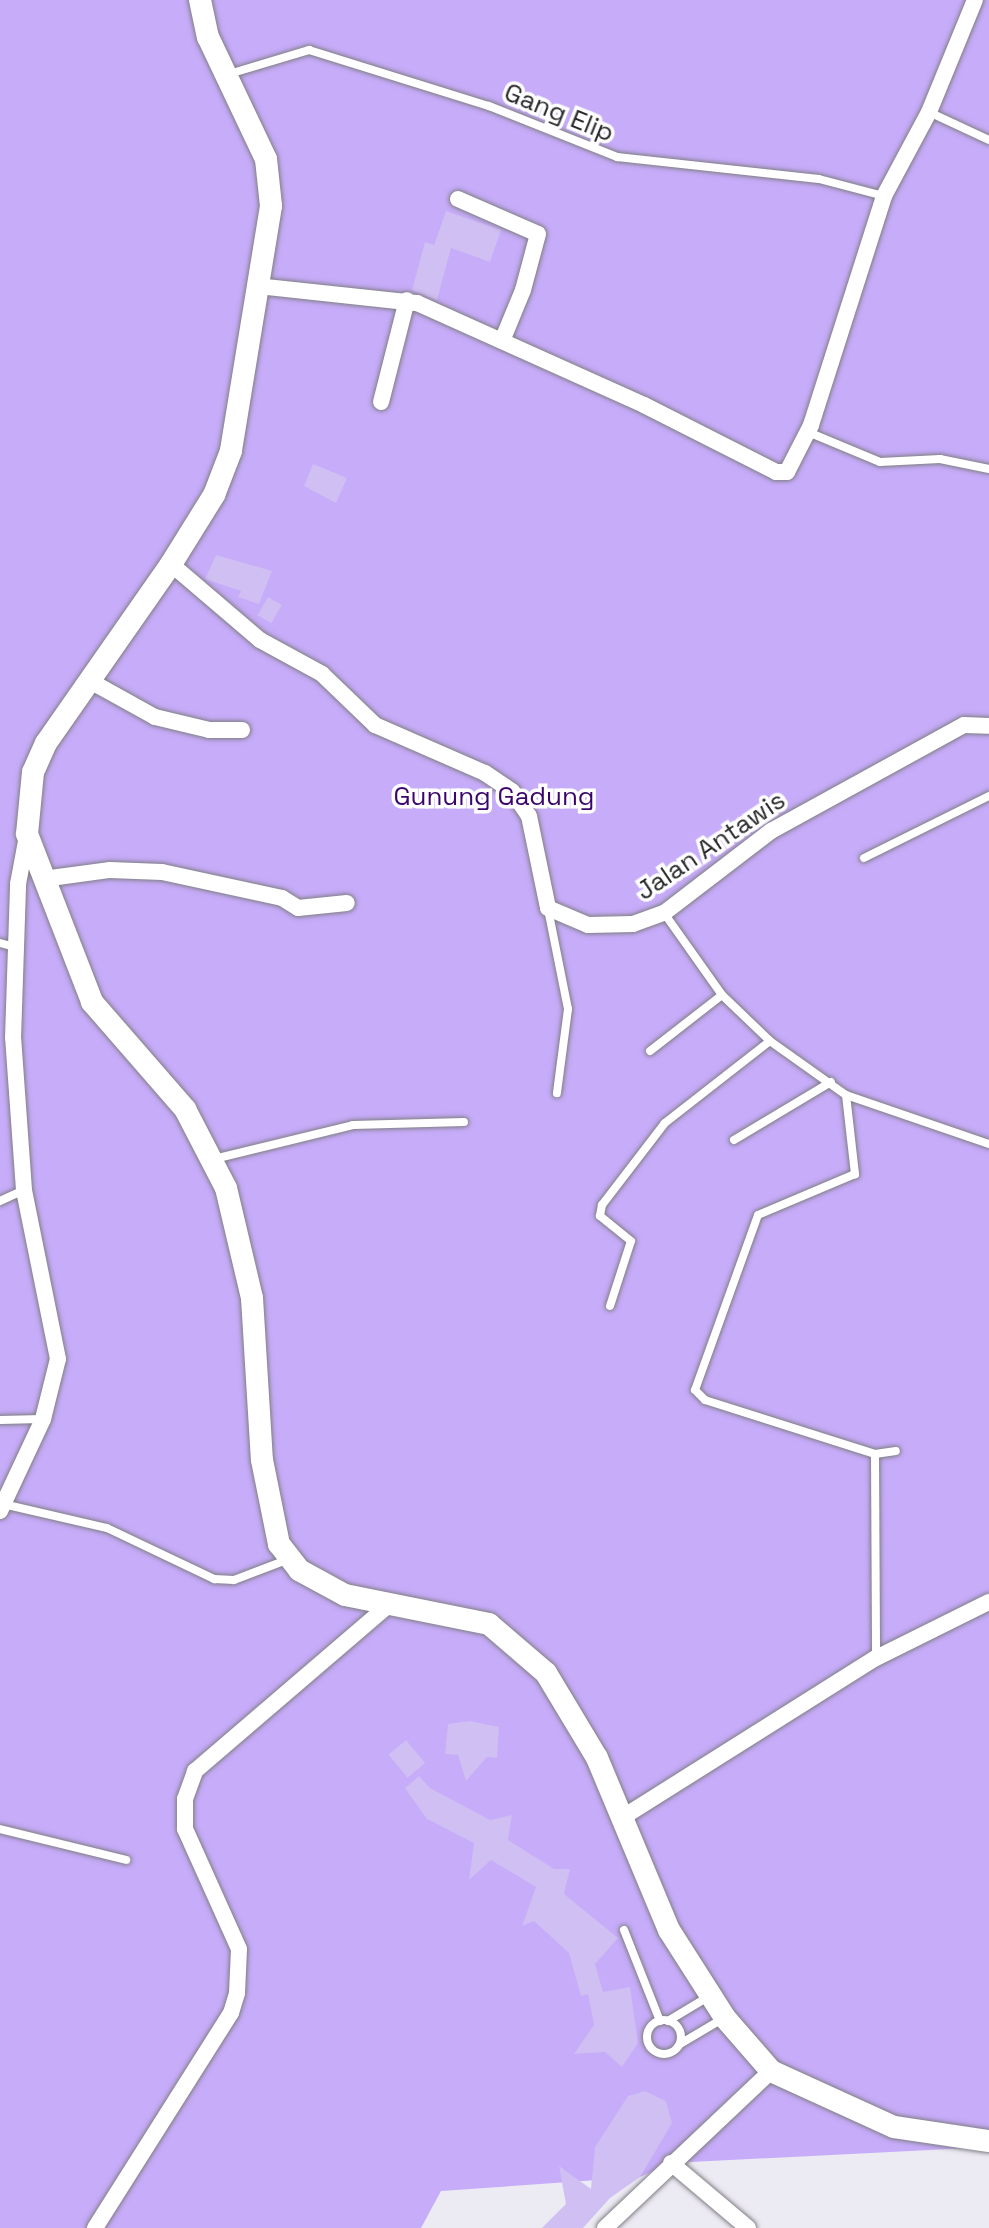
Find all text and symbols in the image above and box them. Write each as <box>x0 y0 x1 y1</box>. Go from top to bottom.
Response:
street label: Gang Elip <box>500 77 618 149</box>
park label: Gunung Gadung <box>393 781 595 813</box>
street label: Jalan Antawis <box>631 785 791 907</box>

